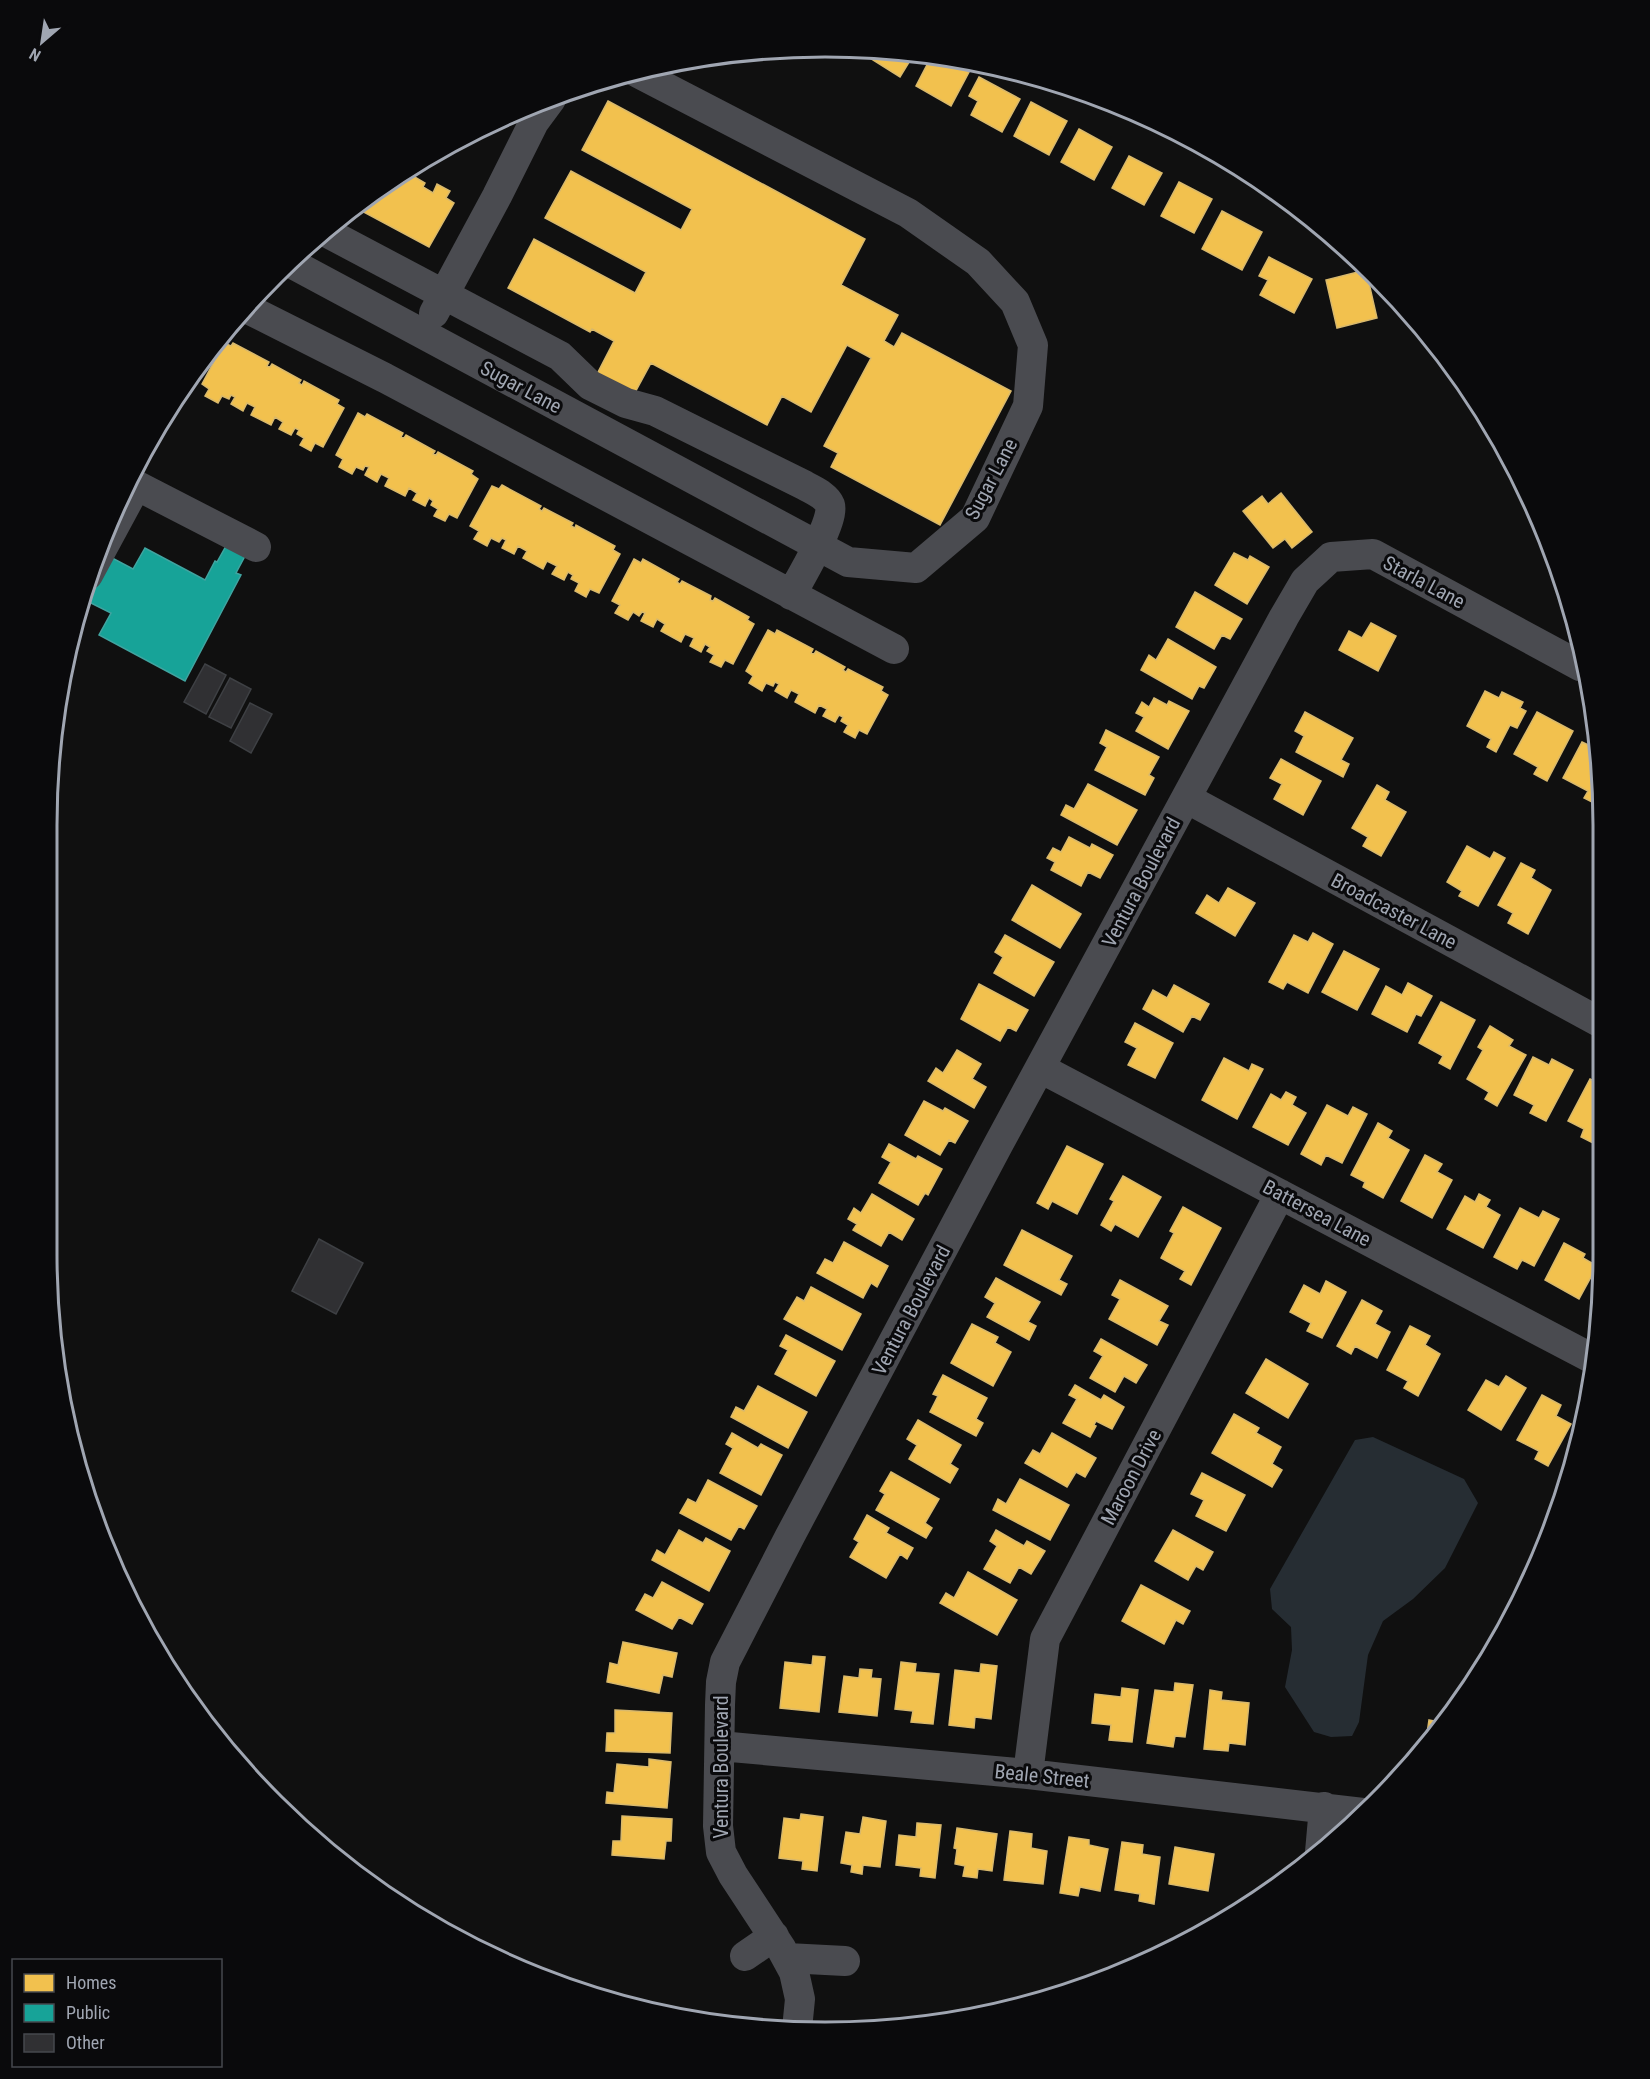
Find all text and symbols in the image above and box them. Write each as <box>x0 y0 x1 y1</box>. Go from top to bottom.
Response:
north arrow <box>12 12 72 72</box>
text: N <box>26 44 44 65</box>
street label: Sugar Lane <box>476 356 566 418</box>
street label: Sugar Lane <box>960 434 1022 524</box>
street label: Starla Lane <box>1379 551 1469 613</box>
street label: Ventura Boulevard <box>1097 813 1185 951</box>
street label: Broadcaster Lane <box>1327 868 1461 954</box>
street label: Battersea Lane <box>1259 1175 1375 1251</box>
street label: Ventura Boulevard <box>867 1241 955 1379</box>
street label: Maroon Drive <box>1096 1425 1166 1529</box>
street label: Ventura Boulevard <box>709 1695 733 1839</box>
street label: Beale Street <box>993 1759 1091 1793</box>
legend <box>12 1959 222 2067</box>
text: Homes <box>66 1972 116 1993</box>
text: Public <box>66 2002 110 2023</box>
text: Other <box>66 2032 105 2053</box>

